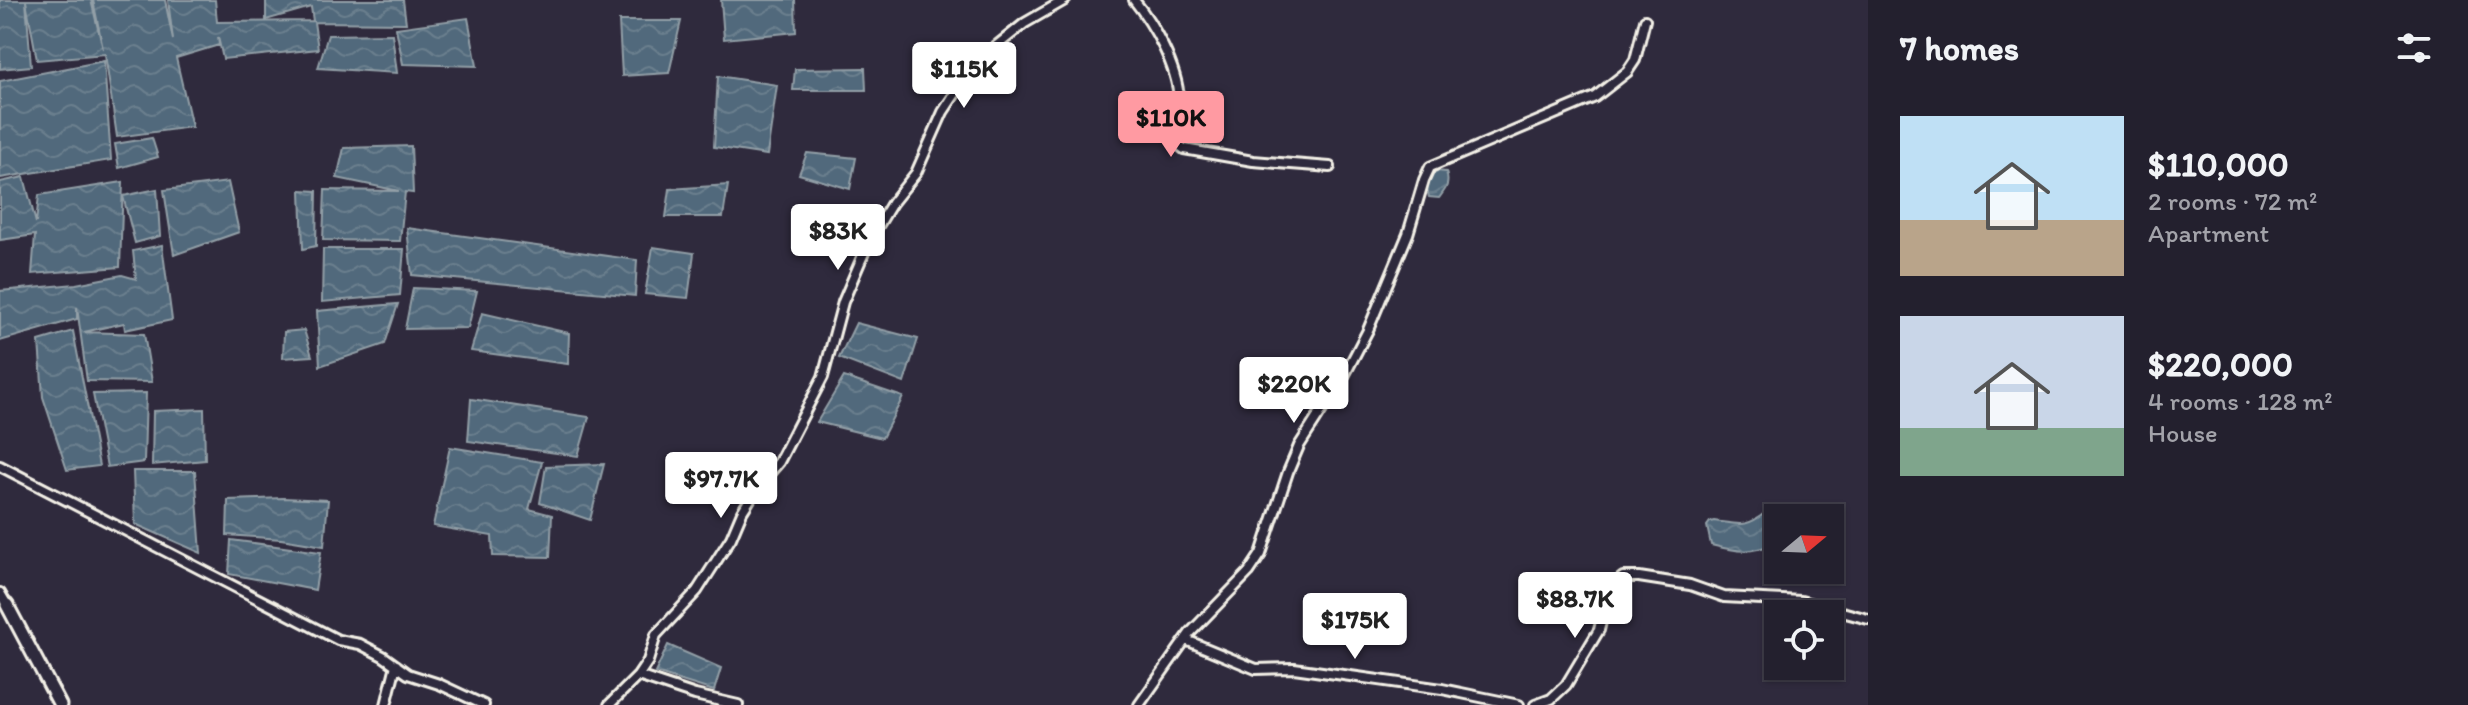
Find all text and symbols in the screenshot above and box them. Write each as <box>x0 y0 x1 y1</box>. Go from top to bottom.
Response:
icon: filters <box>2392 26 2436 70</box>
text: 7 homes <box>1900 28 2019 69</box>
pin: $115K <box>908 42 1020 110</box>
text: $115K <box>930 52 998 84</box>
pin: $110K <box>1115 91 1227 159</box>
text: $110K <box>1136 101 1206 133</box>
text: $110,000 <box>2148 144 2289 185</box>
icon: home <box>1964 148 2060 244</box>
text: 2 rooms · 72 m² <box>2148 185 2317 217</box>
pin: $83K <box>791 204 885 272</box>
text: $83K <box>809 214 867 246</box>
text: Apartment <box>2148 217 2269 249</box>
text: $220,000 <box>2148 344 2293 385</box>
icon: home <box>1964 348 2060 444</box>
pin: $220K <box>1238 357 1350 425</box>
text: $220K <box>1257 367 1331 399</box>
text: 4 rooms · 128 m² <box>2148 385 2333 417</box>
text: House <box>2148 417 2218 449</box>
pin: $97.7K <box>656 452 786 520</box>
text: $97.7K <box>683 462 759 494</box>
north arrow <box>1764 504 1844 584</box>
map controls <box>1764 504 1844 680</box>
pin: $88.7K <box>1510 572 1640 640</box>
text: $88.7K <box>1536 582 1614 614</box>
pin: $175K <box>1299 593 1411 661</box>
button: locate <box>1764 600 1844 680</box>
text: $175K <box>1321 603 1389 635</box>

